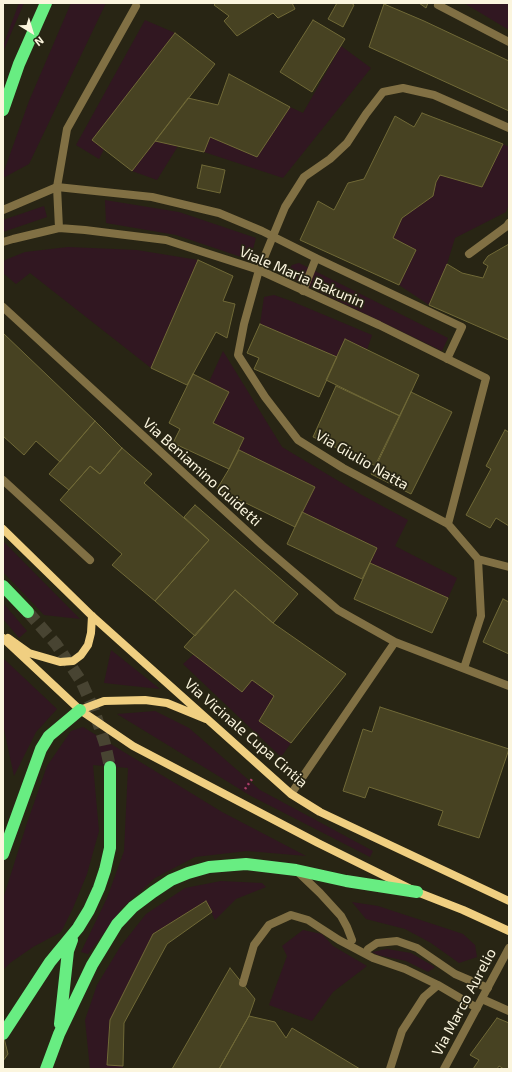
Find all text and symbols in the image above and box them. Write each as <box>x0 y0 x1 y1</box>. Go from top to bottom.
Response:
north arrow <box>12 12 52 52</box>
text: N <box>33 34 47 49</box>
street label: Viale Maria Bakunin <box>237 242 367 312</box>
street label: Via Beniamino Guidetti <box>139 414 265 530</box>
street label: Via Giulio Natta <box>312 426 412 494</box>
street label: Via Vicinale Cupa Cintia <box>181 675 311 791</box>
street label: Via Marco Aurelio <box>428 945 500 1059</box>

